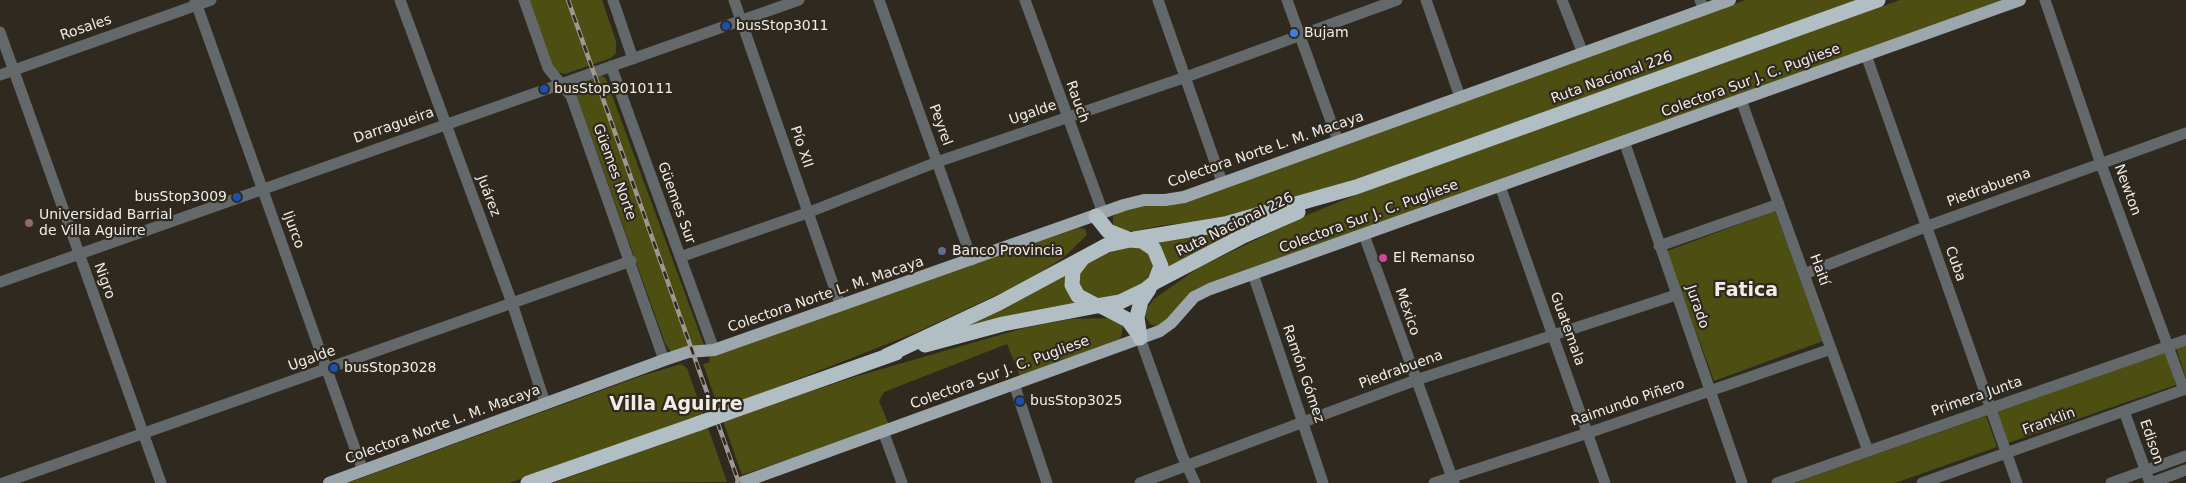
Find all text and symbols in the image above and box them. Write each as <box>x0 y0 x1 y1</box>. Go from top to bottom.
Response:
street label: Rosales <box>58 11 114 45</box>
place label: busStop3011 <box>736 18 829 34</box>
marker: busStop3011 <box>720 20 732 32</box>
place label: Bujam <box>1304 25 1349 41</box>
marker: Bujam <box>1288 27 1300 39</box>
street label: Colectora Sur J. C. Pugliese <box>1659 41 1843 121</box>
street label: Ruta Nacional 226 <box>1549 48 1675 108</box>
street label: Rauch <box>1062 79 1092 125</box>
place label: busStop3010111 <box>554 81 673 97</box>
marker: busStop3010111 <box>538 83 550 95</box>
street label: Ugalde <box>1007 97 1059 129</box>
street label: Peyrel <box>925 102 955 148</box>
street label: Darragueira <box>352 104 436 148</box>
street label: Colectora Norte L. M. Macaya <box>1166 108 1366 192</box>
street label: Güemes Norte <box>589 122 639 222</box>
street label: Pío XII <box>786 124 816 170</box>
street label: Güemes Sur <box>653 160 699 246</box>
street label: Newton <box>2110 162 2144 218</box>
street label: Piedrabuena <box>1945 165 2033 211</box>
street label: Juárez <box>472 173 504 219</box>
street label: Colectora Sur J. C. Pugliese <box>1277 177 1461 257</box>
place label: busStop3009 <box>134 189 227 205</box>
street label: Ruta Nacional 226 <box>1174 189 1296 261</box>
marker: busStop3009 <box>231 191 243 203</box>
place label: Universidad Barrial de Villa Aguirre <box>39 207 172 240</box>
street label: Ijurco <box>279 209 307 251</box>
marker: Universidad Barrial de Villa Aguirre <box>23 217 35 229</box>
place label: Banco Provincia <box>952 243 1063 259</box>
street label: Cuba <box>1941 244 1969 284</box>
marker: Banco Provincia <box>936 245 948 257</box>
place label: El Remanso <box>1393 250 1475 266</box>
marker: El Remanso <box>1377 252 1389 264</box>
street label: Haití <box>1806 252 1832 288</box>
street label: Colectora Norte L. M. Macaya <box>726 253 926 337</box>
street label: Nigro <box>90 261 118 301</box>
district label: Fatica <box>1714 280 1778 302</box>
street label: Jurado <box>1682 283 1712 331</box>
street label: México <box>1391 286 1423 338</box>
street label: Guatemala <box>1546 290 1588 368</box>
street label: Ramón Gómez <box>1278 323 1328 425</box>
street label: Colectora Sur J. C. Pugliese <box>908 333 1092 413</box>
street label: Ugalde <box>286 343 338 375</box>
street label: Piedrabuena <box>1357 347 1445 393</box>
place label: busStop3028 <box>344 360 437 376</box>
marker: busStop3028 <box>328 362 340 374</box>
street label: Primera Junta <box>1929 374 2025 420</box>
street label: Raimundo Piñero <box>1569 376 1687 430</box>
street label: Colectora Norte L. M. Macaya <box>343 382 543 468</box>
place label: busStop3025 <box>1030 393 1123 409</box>
district label: Villa Aguirre <box>609 394 743 416</box>
marker: busStop3025 <box>1014 395 1026 407</box>
street label: Franklin <box>2020 405 2078 439</box>
street label: Edison <box>2136 417 2166 467</box>

